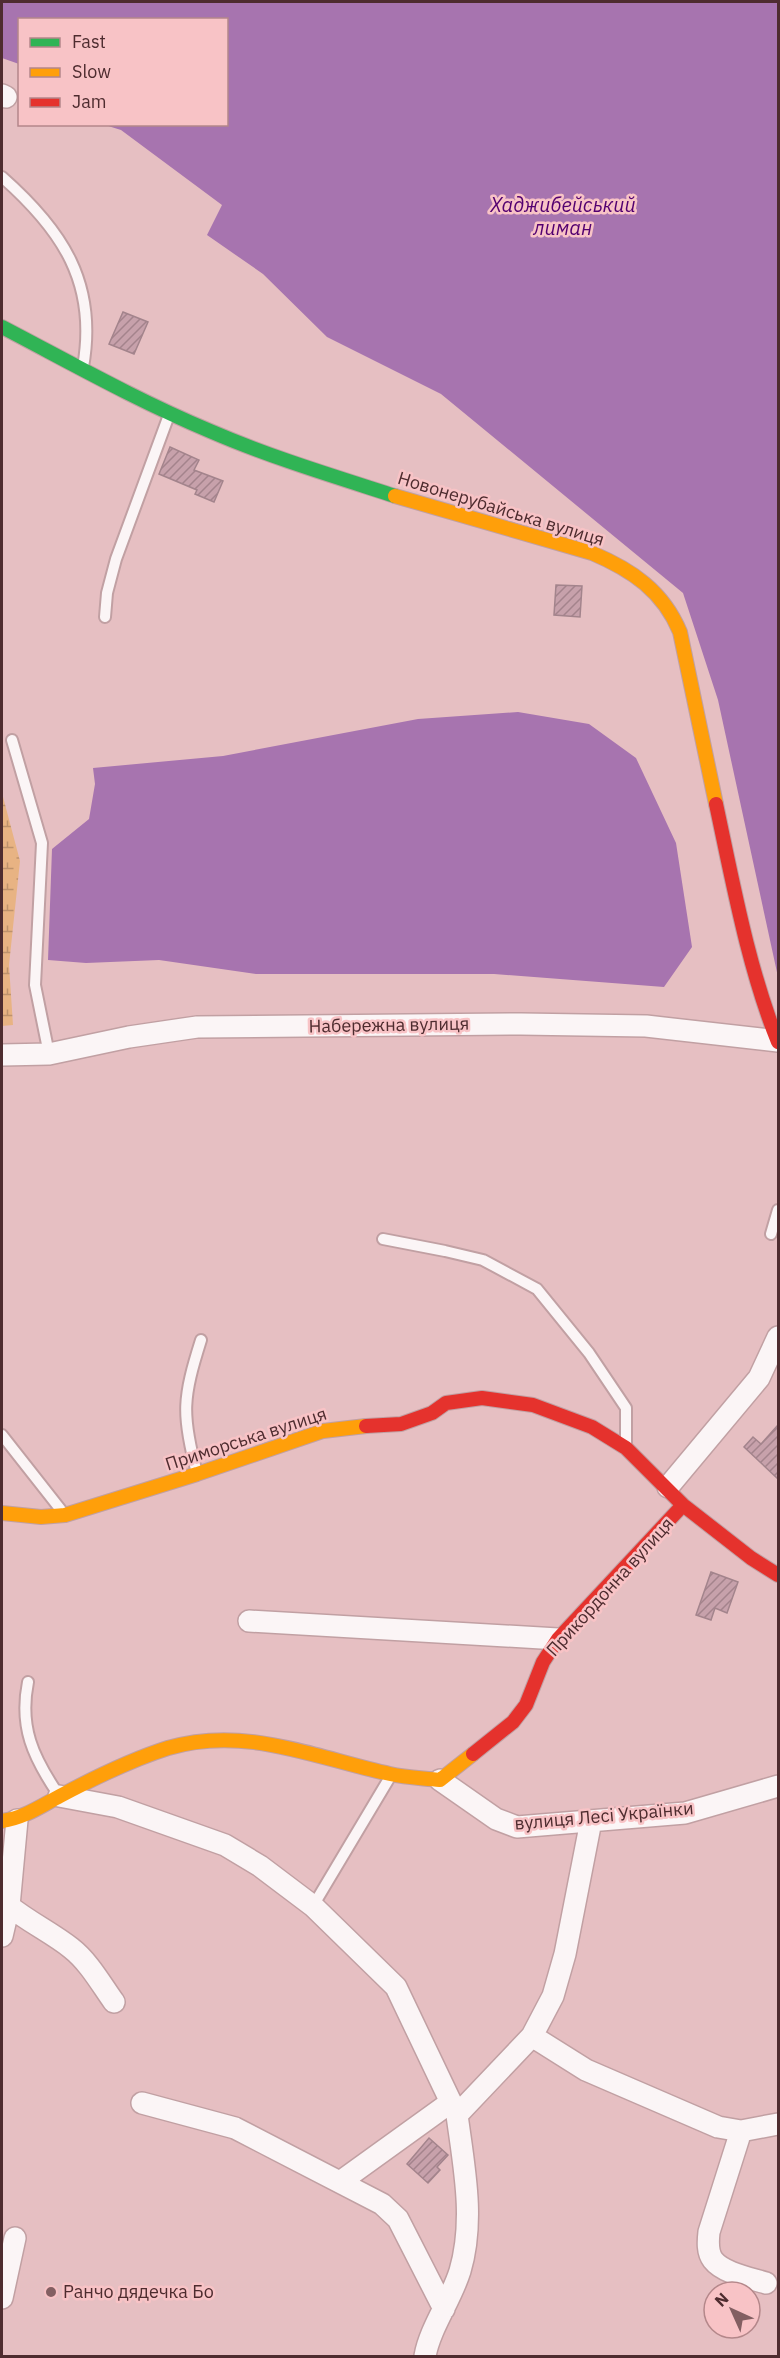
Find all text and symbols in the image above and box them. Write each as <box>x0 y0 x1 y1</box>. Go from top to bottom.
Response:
legend <box>18 18 228 126</box>
text: Fast <box>72 30 106 53</box>
text: Slow <box>72 60 111 83</box>
text: Jam <box>72 90 107 113</box>
water label: Хаджибейський лиман <box>489 191 636 241</box>
street label: Новонерубайська вулиця <box>395 466 607 551</box>
street label: Набережна вулиця <box>308 1012 469 1037</box>
street label: Приморська вулиця <box>162 1402 329 1475</box>
street label: Прикордонна вулиця <box>541 1512 678 1661</box>
street label: вулиця Лесі Українки <box>513 1796 694 1835</box>
place label: Ранчо дядечка Бо <box>63 2280 214 2303</box>
north arrow <box>702 2280 762 2340</box>
marker: Ранчо дядечка Бо <box>44 2285 58 2299</box>
text: N <box>710 2288 733 2311</box>

